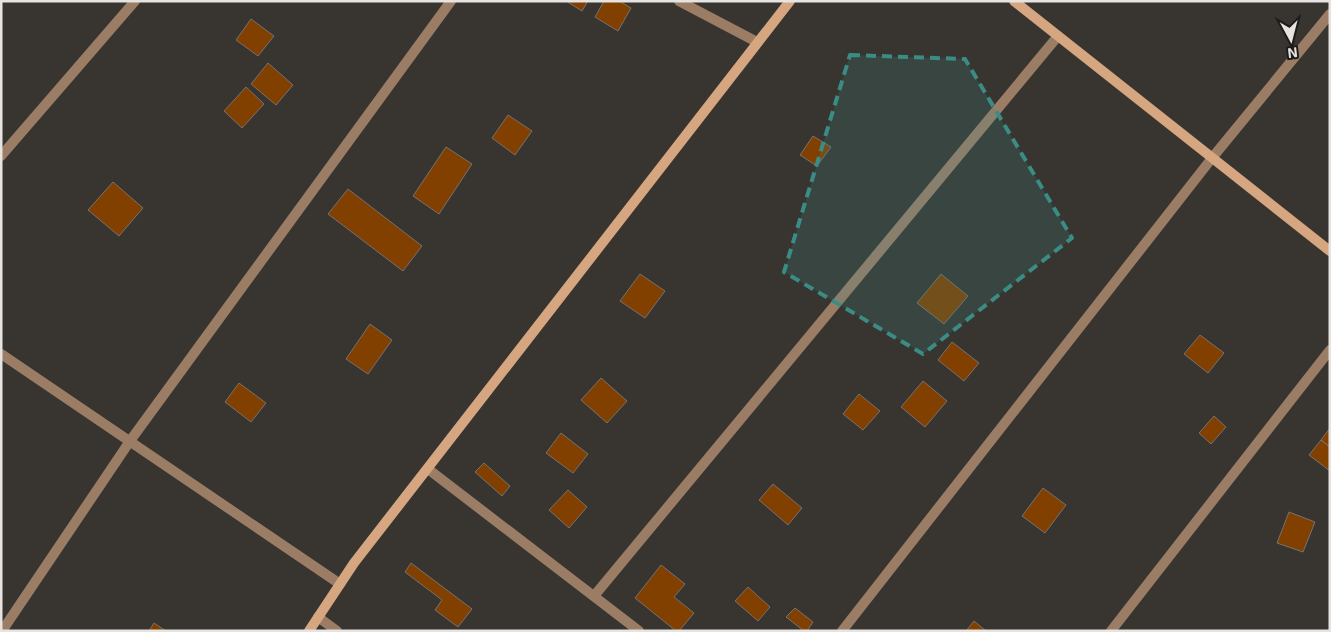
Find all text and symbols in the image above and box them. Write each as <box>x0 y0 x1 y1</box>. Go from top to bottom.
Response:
north arrow <box>1266 15 1316 65</box>
text: N <box>1287 44 1299 62</box>

